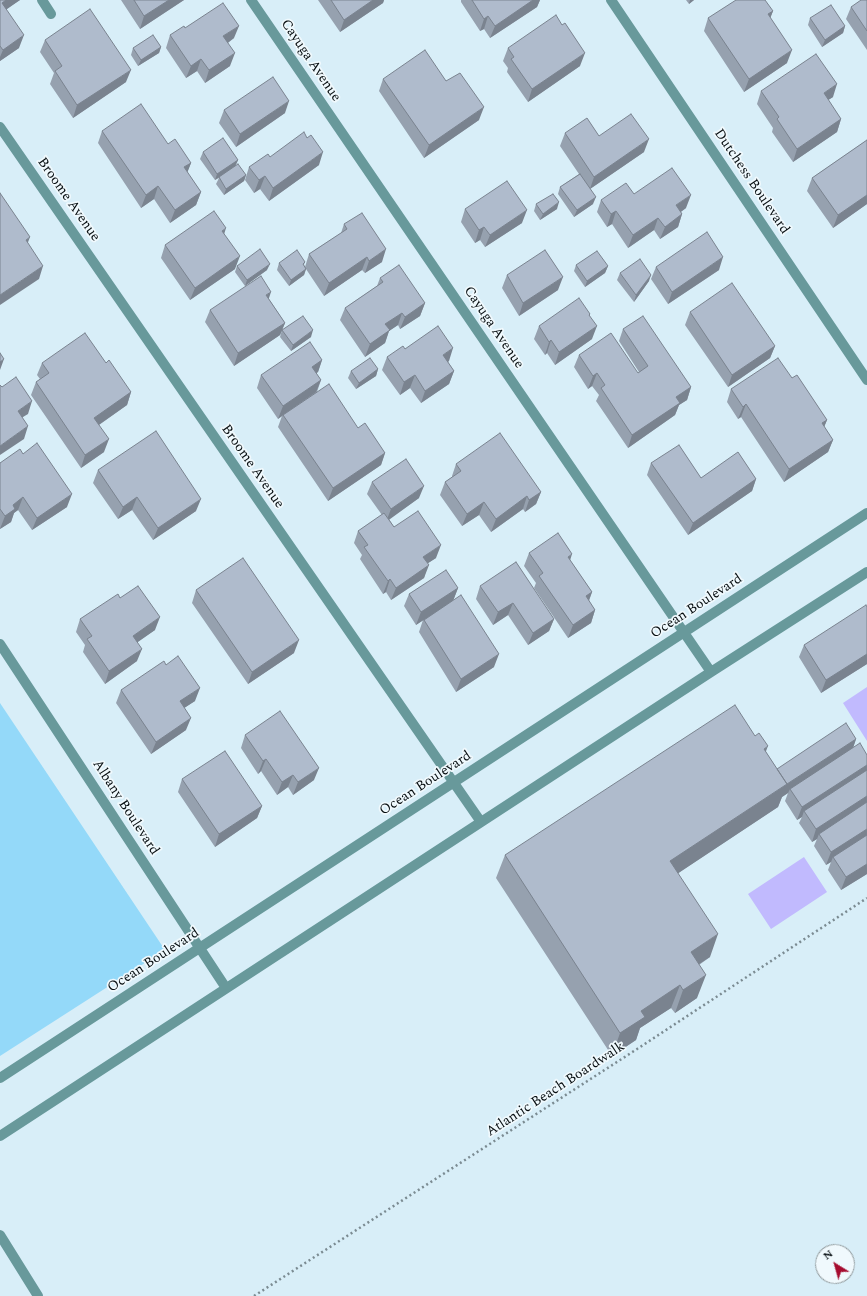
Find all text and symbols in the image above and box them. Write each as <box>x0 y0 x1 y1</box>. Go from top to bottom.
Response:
street label: Cayuga Avenue <box>276 17 344 105</box>
street label: Dutchess Boulevard <box>710 126 792 238</box>
street label: Broome Avenue <box>33 155 103 245</box>
street label: Cayuga Avenue <box>459 284 527 372</box>
street label: Broome Avenue <box>217 422 287 512</box>
street label: Ocean Boulevard <box>648 571 746 643</box>
street label: Ocean Boulevard <box>377 748 475 820</box>
street label: Albany Boulevard <box>88 757 162 859</box>
street label: Ocean Boulevard <box>105 925 203 997</box>
street label: Atlantic Beach Boardwalk <box>484 1039 628 1141</box>
north arrow <box>815 1244 855 1284</box>
text: N <box>819 1245 837 1264</box>

